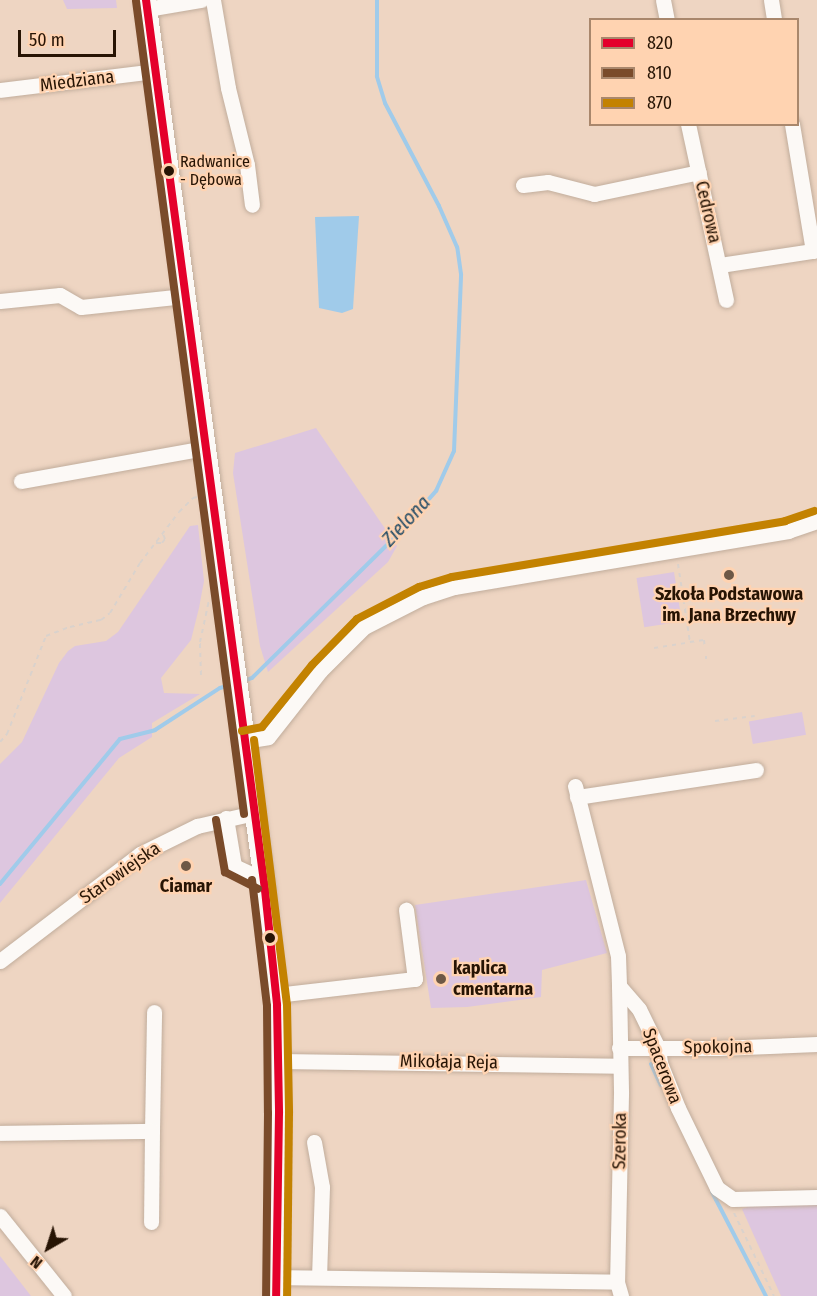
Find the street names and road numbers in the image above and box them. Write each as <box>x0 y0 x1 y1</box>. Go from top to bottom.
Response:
street label: Miedziana <box>39 66 115 96</box>
street label: Cedrowa <box>690 179 726 245</box>
street label: Starowiejska <box>76 837 164 909</box>
street label: Spacerowa <box>638 1025 686 1107</box>
street label: Spokojna <box>684 1036 752 1058</box>
street label: Mikołaja Reja <box>400 1050 498 1074</box>
street label: Szeroka <box>609 1112 631 1170</box>

